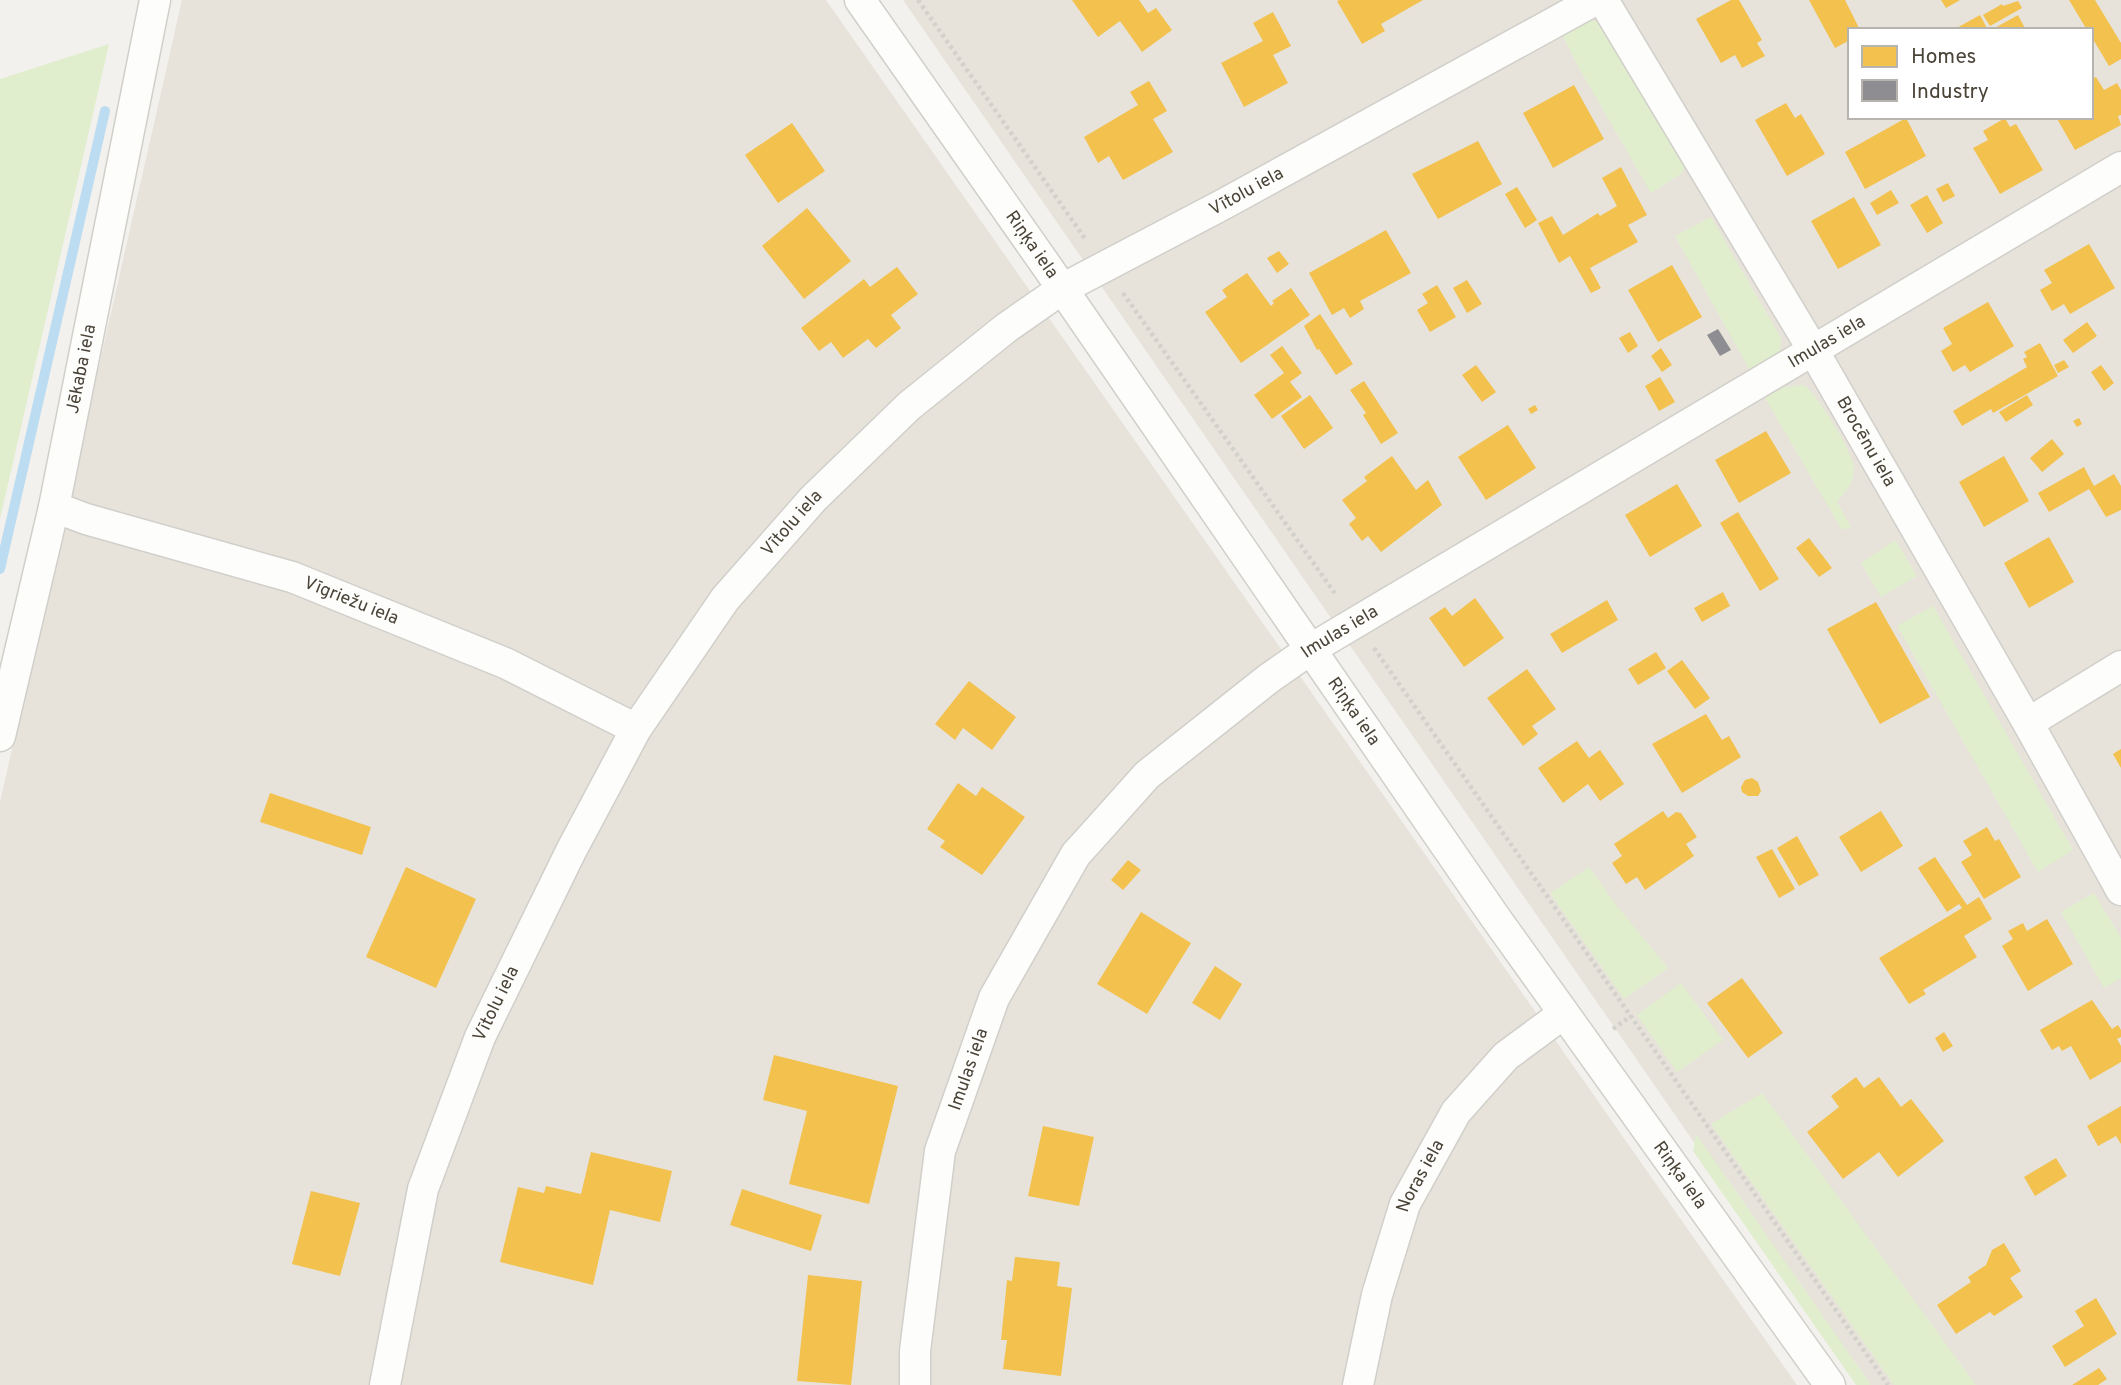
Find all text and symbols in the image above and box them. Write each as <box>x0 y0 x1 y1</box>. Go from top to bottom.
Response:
legend <box>1848 28 2093 119</box>
text: Homes <box>1911 44 1976 71</box>
text: Industry <box>1911 79 1989 106</box>
street label: Vītolu iela <box>1205 162 1288 221</box>
street label: Riņķa iela <box>1000 206 1063 283</box>
street label: Imulas iela <box>1784 310 1870 374</box>
street label: Jēkaba iela <box>61 322 102 416</box>
street label: Brocēnu iela <box>1831 392 1901 491</box>
street label: Vītolu iela <box>756 485 827 561</box>
street label: Vīgriežu iela <box>300 571 402 630</box>
street label: Imulas iela <box>1297 600 1382 664</box>
street label: Riņķa iela <box>1322 673 1385 750</box>
street label: Vītolu iela <box>468 962 524 1045</box>
street label: Imulas iela <box>944 1025 994 1114</box>
street label: Noras iela <box>1392 1136 1450 1215</box>
street label: Riņķa iela <box>1648 1137 1712 1214</box>

